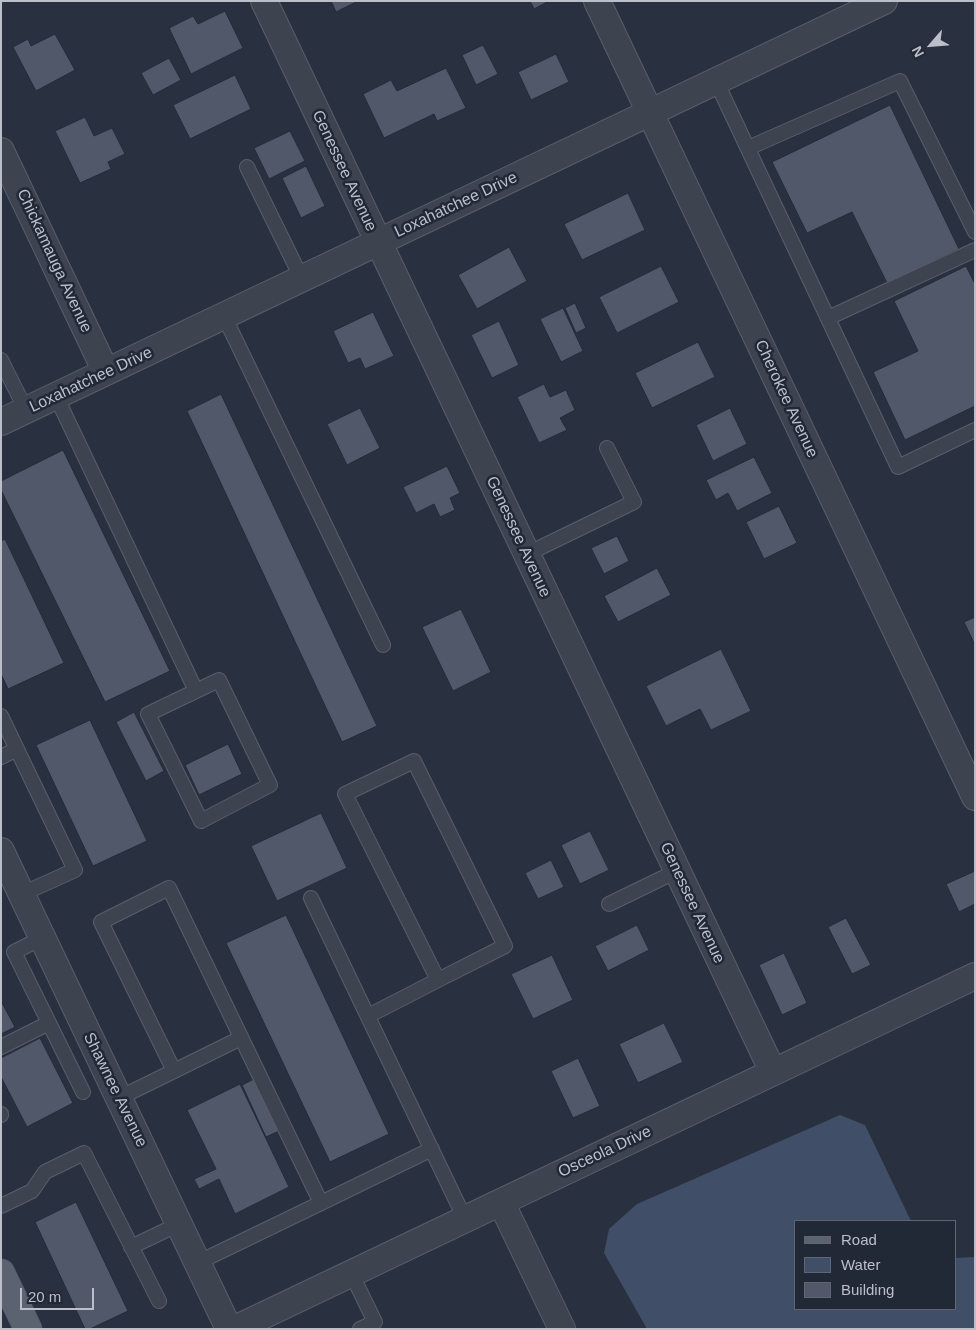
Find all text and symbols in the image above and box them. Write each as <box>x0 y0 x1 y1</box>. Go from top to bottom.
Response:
north arrow <box>906 20 956 70</box>
text: N <box>908 44 927 60</box>
street label: Genessee Avenue <box>308 107 380 235</box>
street label: Loxahatchee Drive <box>391 168 521 242</box>
street label: Chickamauga Avenue <box>12 186 96 336</box>
street label: Cherokee Avenue <box>750 337 822 461</box>
street label: Loxahatchee Drive <box>26 343 156 417</box>
street label: Genessee Avenue <box>482 473 554 601</box>
street label: Genessee Avenue <box>656 839 728 967</box>
street label: Shawnee Avenue <box>79 1030 151 1150</box>
street label: Osceola Drive <box>555 1122 655 1182</box>
legend <box>794 1220 956 1310</box>
text: Road <box>841 1231 877 1248</box>
text: Water <box>841 1256 880 1273</box>
scale bar <box>22 1278 96 1310</box>
text: Building <box>841 1281 894 1298</box>
text: 20 m <box>28 1288 61 1305</box>

